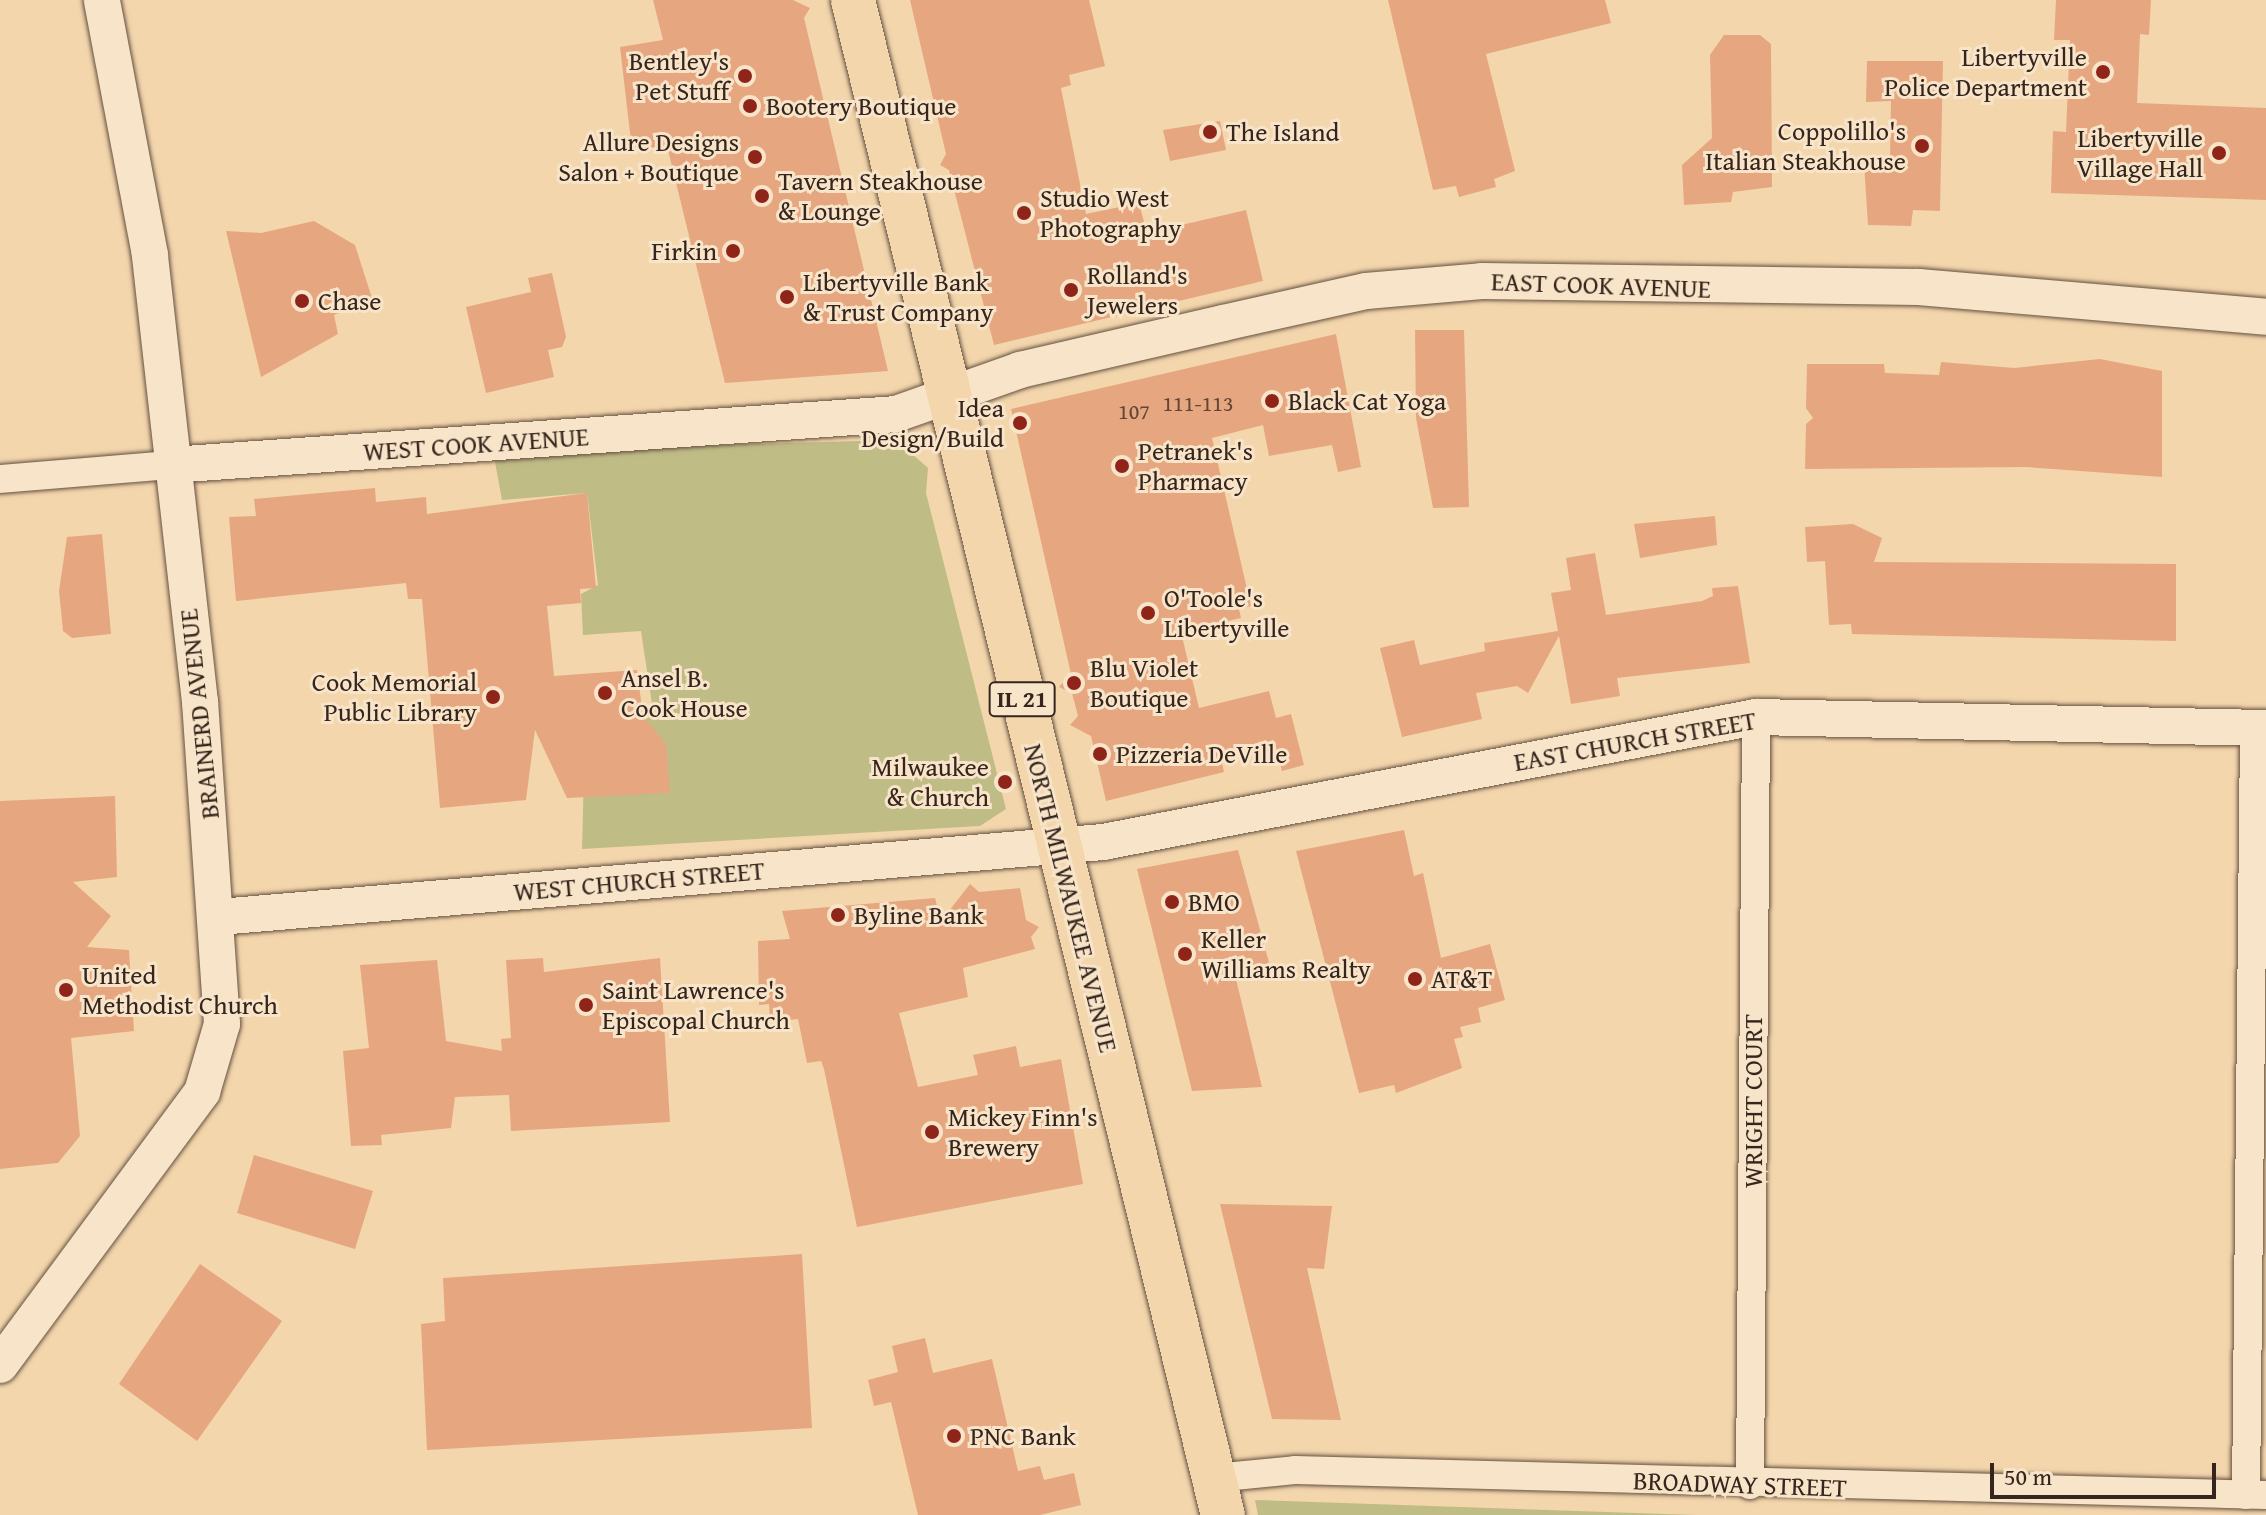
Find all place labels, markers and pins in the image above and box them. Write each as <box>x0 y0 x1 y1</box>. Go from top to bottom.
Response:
place label: Libertyville Police Department <box>1884 41 2087 102</box>
place label: Bentley's Pet Stuff <box>629 45 729 106</box>
marker: Libertyville Police Department <box>2094 63 2112 81</box>
marker: Bentley's Pet Stuff <box>736 67 754 85</box>
place label: Bootery Boutique <box>766 90 957 122</box>
marker: Bootery Boutique <box>741 97 759 115</box>
place label: Coppolillo's Italian Steakhouse <box>1705 115 1906 176</box>
place label: The Island <box>1226 116 1339 148</box>
place label: Libertyville Village Hall <box>2077 122 2203 184</box>
marker: The Island <box>1201 123 1219 141</box>
place label: Allure Designs Salon + Boutique <box>558 126 739 188</box>
marker: Coppolillo's Italian Steakhouse <box>1913 137 1931 155</box>
marker: Libertyville Village Hall <box>2210 144 2228 162</box>
marker: Allure Designs Salon + Boutique <box>746 148 764 166</box>
place label: Tavern Steakhouse & Lounge <box>778 165 983 226</box>
place label: Studio West Photography <box>1040 182 1182 244</box>
marker: Tavern Steakhouse & Lounge <box>753 187 771 205</box>
marker: Studio West Photography <box>1015 204 1033 222</box>
place label: Firkin <box>651 235 717 267</box>
marker: Firkin <box>724 242 742 260</box>
place label: Rolland's Jewelers <box>1087 259 1188 320</box>
place label: Libertyville Bank & Trust Company <box>803 266 993 328</box>
marker: Rolland's Jewelers <box>1062 281 1080 299</box>
place label: Chase <box>318 285 382 317</box>
marker: Libertyville Bank & Trust Company <box>778 288 796 306</box>
marker: Chase <box>293 292 311 310</box>
place label: Black Cat Yoga <box>1288 385 1446 417</box>
place label: Idea Design/Build <box>861 392 1004 454</box>
marker: Black Cat Yoga <box>1263 392 1281 410</box>
marker: Idea Design/Build <box>1011 414 1029 432</box>
place label: Petranek's Pharmacy <box>1138 435 1253 496</box>
marker: Petranek's Pharmacy <box>1113 457 1131 475</box>
place label: O'Toole's Libertyville <box>1164 582 1290 644</box>
marker: O'Toole's Libertyville <box>1139 604 1157 622</box>
place label: Blu Violet Boutique <box>1090 652 1198 714</box>
place label: Ansel B. Cook House <box>621 662 748 724</box>
place label: Cook Memorial Public Library <box>312 666 477 728</box>
marker: Blu Violet Boutique <box>1065 674 1083 692</box>
marker: Ansel B. Cook House <box>596 684 614 702</box>
marker: Cook Memorial Public Library <box>484 688 502 706</box>
place label: Pizzeria DeVille <box>1116 738 1287 770</box>
marker: Pizzeria DeVille <box>1091 745 1109 763</box>
place label: Milwaukee & Church <box>872 751 989 812</box>
marker: Milwaukee & Church <box>996 773 1014 791</box>
place label: BMO <box>1188 886 1240 918</box>
marker: BMO <box>1163 893 1181 911</box>
place label: Byline Bank <box>854 899 984 931</box>
marker: Byline Bank <box>829 906 847 924</box>
place label: Keller Williams Realty <box>1201 923 1371 984</box>
marker: Keller Williams Realty <box>1176 945 1194 963</box>
place label: United Methodist Church <box>82 959 278 1020</box>
place label: AT&T <box>1431 963 1492 995</box>
marker: AT&T <box>1406 970 1424 988</box>
place label: Saint Lawrence's Episcopal Church <box>602 974 790 1036</box>
marker: United Methodist Church <box>57 981 75 999</box>
marker: Saint Lawrence's Episcopal Church <box>577 996 595 1014</box>
place label: Mickey Finn's Brewery <box>948 1101 1098 1162</box>
marker: Mickey Finn's Brewery <box>923 1123 941 1141</box>
place label: PNC Bank <box>970 1420 1076 1452</box>
marker: PNC Bank <box>945 1427 963 1445</box>

